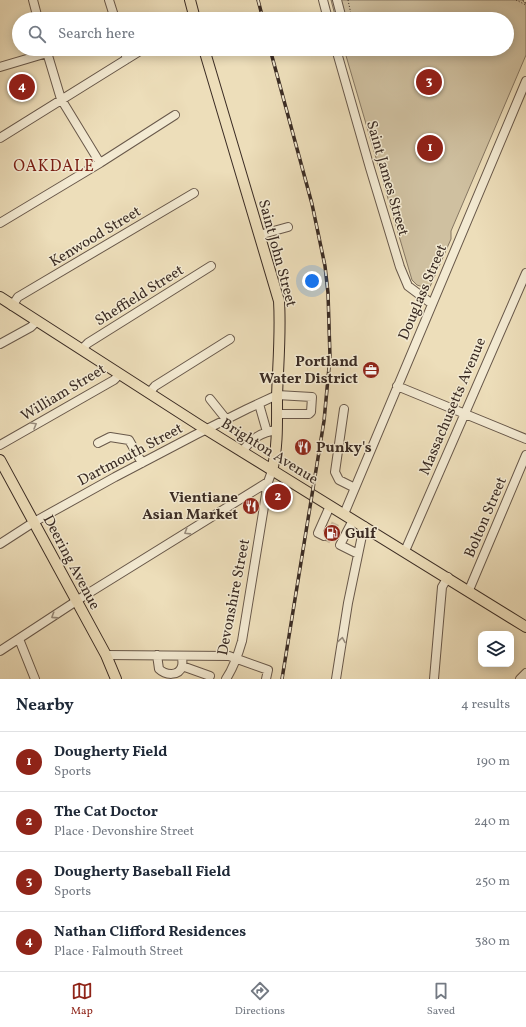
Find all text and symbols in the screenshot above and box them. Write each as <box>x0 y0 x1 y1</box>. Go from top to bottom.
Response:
search box <box>12 12 514 56</box>
icon: search <box>26 23 48 45</box>
text: Search here <box>58 24 135 45</box>
pin: 3 <box>416 67 442 97</box>
pin: 4 <box>9 72 35 102</box>
street label: Saint James Street <box>360 118 413 239</box>
pin: 1 <box>417 133 443 163</box>
district label: OAKDALE <box>13 156 95 178</box>
street label: Saint John Street <box>252 197 301 309</box>
street label: Kenwood Street <box>46 202 145 273</box>
street label: Douglass Street <box>394 241 453 344</box>
street label: Sheffield Street <box>91 261 188 332</box>
your location <box>302 271 322 291</box>
street label: Massachusetts Avenue <box>415 334 492 479</box>
place label: Portland Water District <box>259 352 358 390</box>
street label: William Street <box>17 360 110 427</box>
office icon: Portland Water District <box>361 360 381 380</box>
street label: Brighton Avenue <box>217 414 322 491</box>
street label: Dartmouth Street <box>74 419 187 492</box>
one-way arrow <box>30 423 37 430</box>
restaurant icon: Punky's <box>293 437 313 457</box>
place label: Punky's <box>316 438 372 459</box>
street label: Bolton Street <box>460 474 513 561</box>
pin: 2 <box>265 482 291 512</box>
place label: Vientiane Asian Market <box>142 488 238 526</box>
restaurant icon: Vientiane Asian Market <box>241 496 261 516</box>
street label: Deering Avenue <box>37 512 105 614</box>
fuel station icon: Gulf <box>322 523 342 543</box>
place label: Gulf <box>345 524 377 545</box>
one-way arrow <box>184 527 191 534</box>
street label: Devonshire Street <box>213 537 256 657</box>
one-way arrow <box>51 611 58 618</box>
map controls <box>478 631 514 667</box>
button: layers <box>478 631 514 667</box>
one-way arrow <box>337 637 346 644</box>
text: Nearby <box>16 694 74 717</box>
text: 4 results <box>461 696 510 714</box>
text: Dougherty Field <box>54 742 167 763</box>
text: 1 <box>26 753 32 771</box>
text: 190 m <box>476 753 510 771</box>
text: Sports <box>54 763 91 781</box>
text: The Cat Doctor <box>54 802 158 823</box>
text: 2 <box>26 813 32 831</box>
text: 240 m <box>474 813 510 831</box>
text: Place · Devonshire Street <box>54 823 194 841</box>
text: Dougherty Baseball Field <box>54 862 231 883</box>
text: 3 <box>26 873 32 891</box>
text: 250 m <box>475 873 510 891</box>
text: Sports <box>54 883 91 901</box>
text: Nathan Clifford Residences <box>54 922 246 943</box>
text: 4 <box>25 933 33 951</box>
text: 380 m <box>475 933 510 951</box>
text: Place · Falmouth Street <box>54 943 183 961</box>
tab: Map <box>71 980 93 1019</box>
tab: Directions <box>235 980 285 1019</box>
tab: Saved <box>427 980 455 1019</box>

